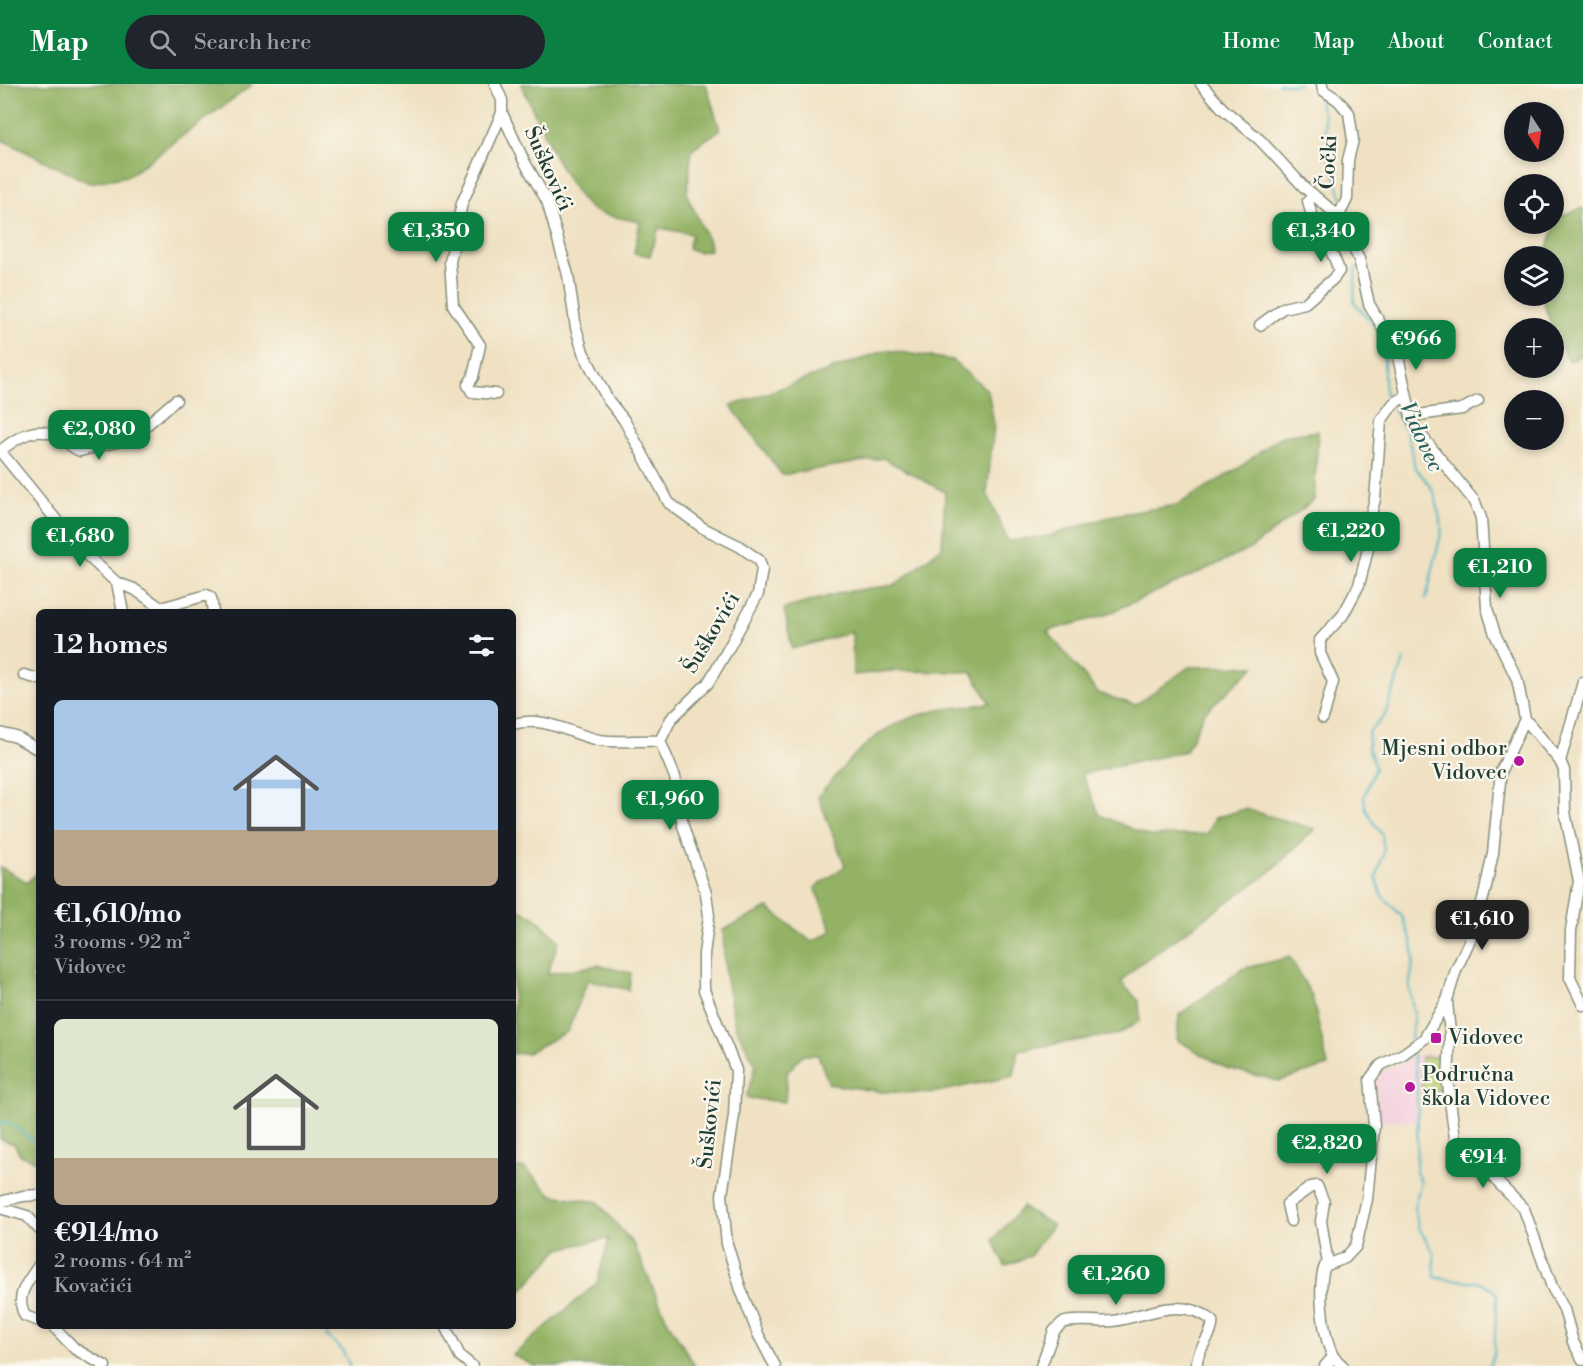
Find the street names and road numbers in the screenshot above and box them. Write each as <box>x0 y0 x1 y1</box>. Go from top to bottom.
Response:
street label: Šuškovići <box>518 121 581 216</box>
street label: Čočki <box>1312 134 1343 190</box>
street label: Šuškovići <box>675 586 746 678</box>
street label: Šuškovići <box>689 1077 728 1170</box>

